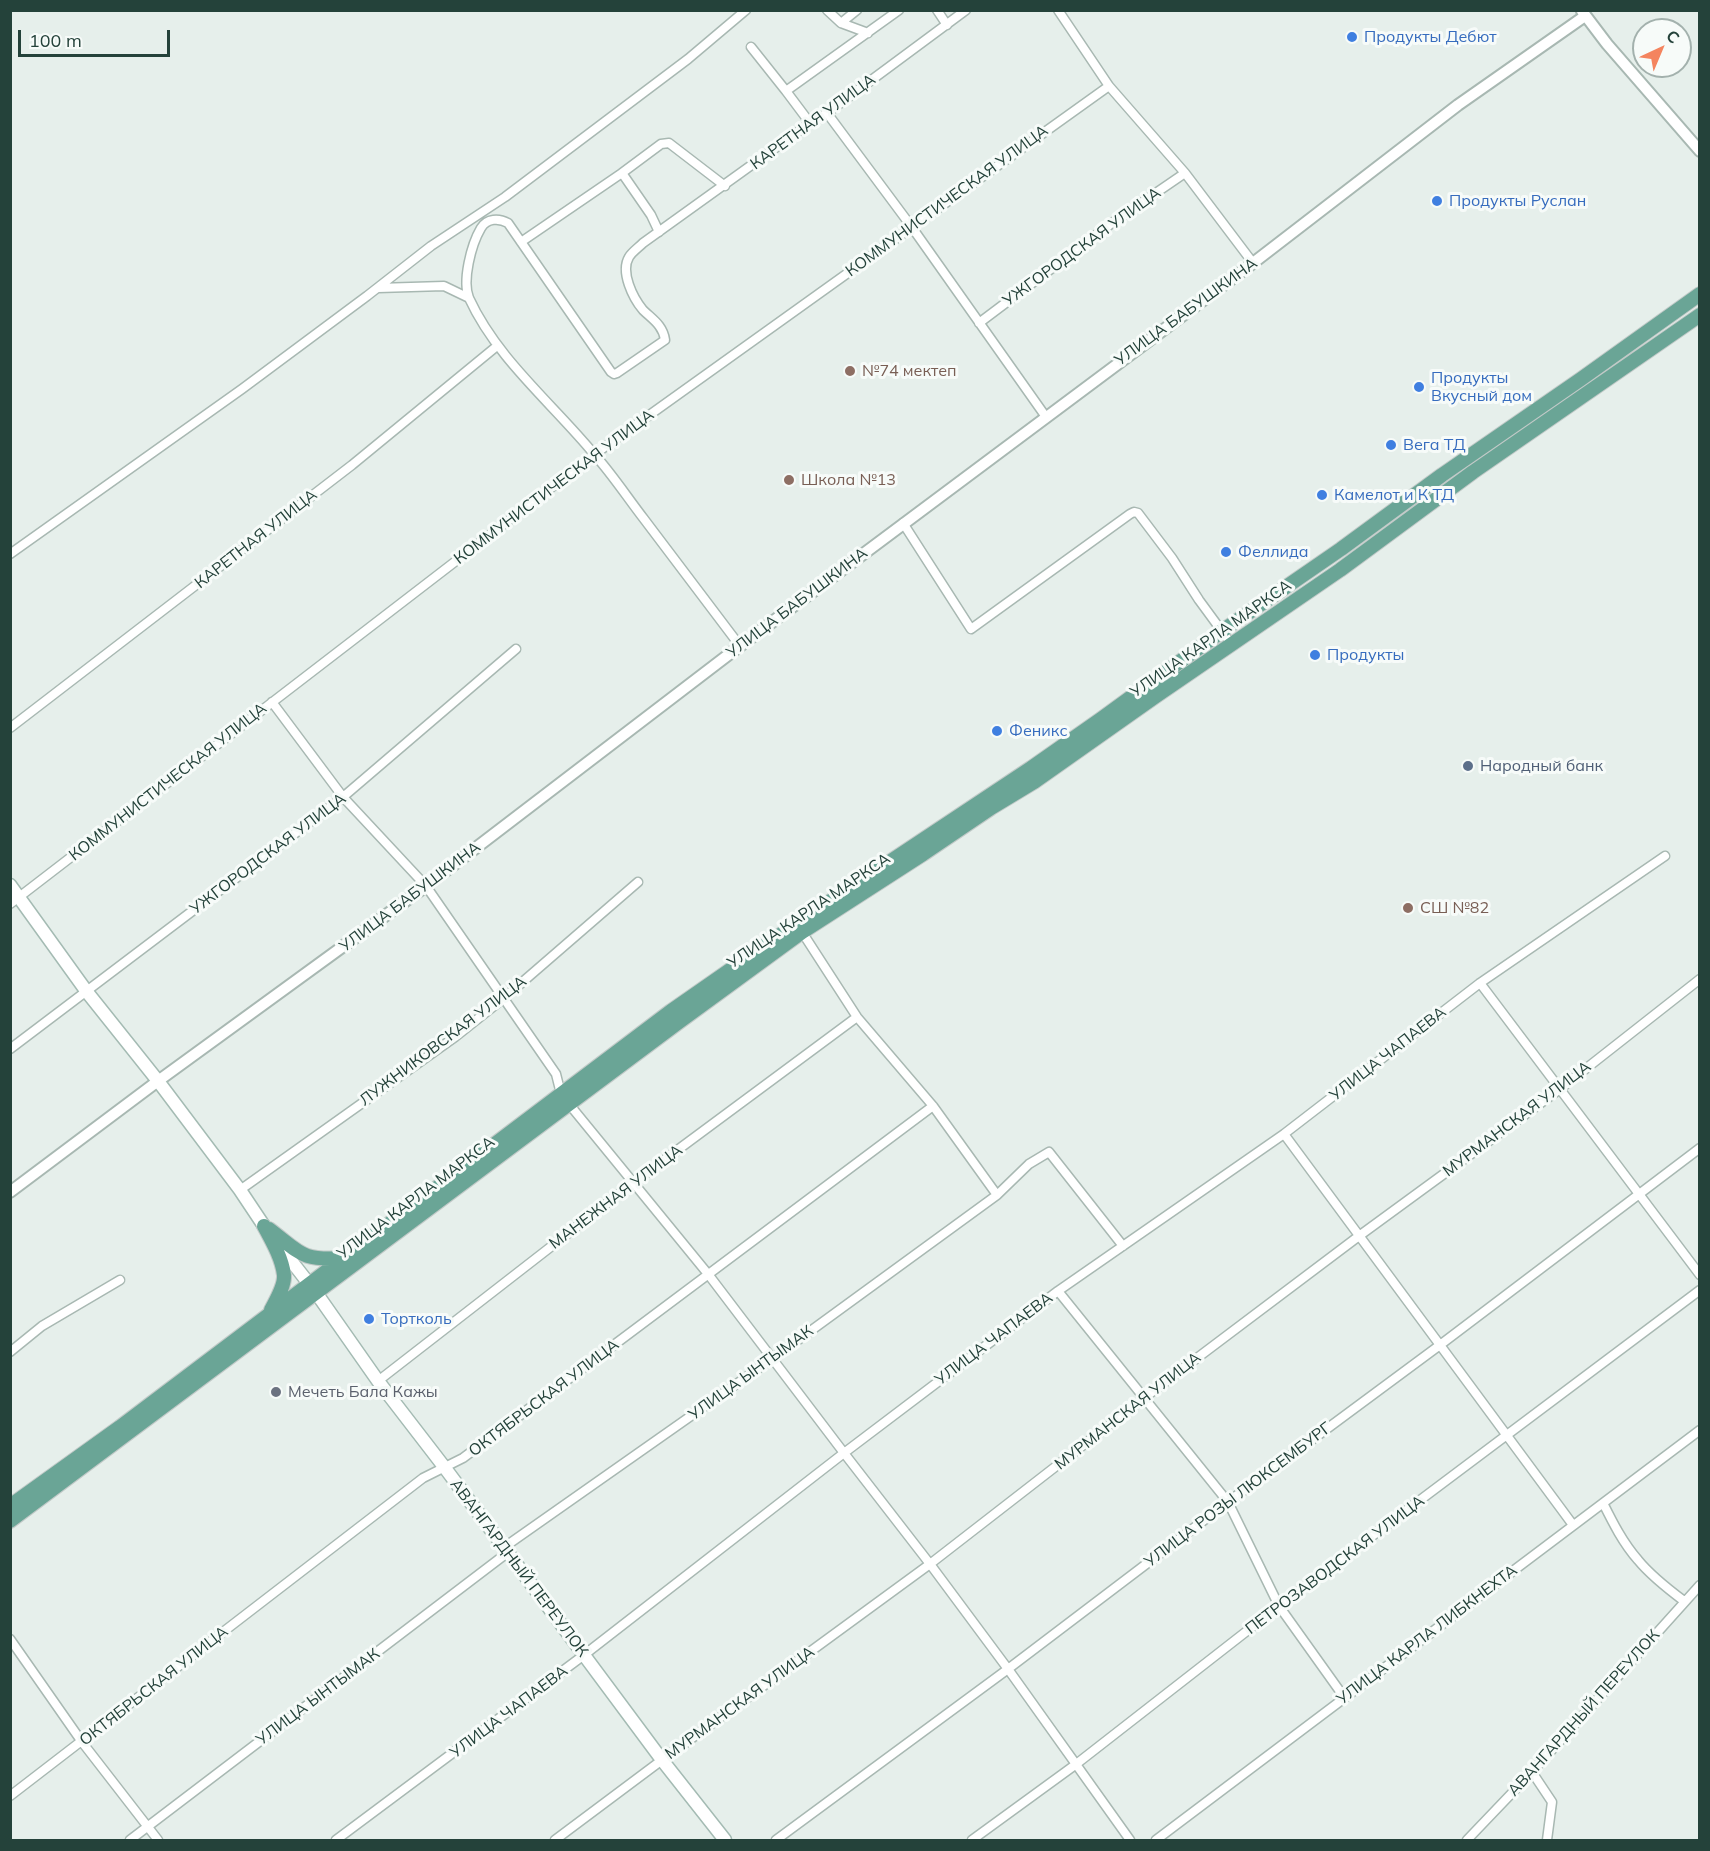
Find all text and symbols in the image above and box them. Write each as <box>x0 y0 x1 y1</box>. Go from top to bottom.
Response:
scale bar <box>21 18 172 56</box>
north arrow <box>1632 18 1692 78</box>
text: С <box>1662 25 1684 47</box>
place label: Продукты Дебют <box>1364 27 1497 47</box>
text: 100 m <box>29 29 82 52</box>
marker: Продукты Дебют <box>1345 30 1359 44</box>
street label: КАРЕТНАЯ УЛИЦА <box>747 70 879 174</box>
street label: КОММУНИСТИЧЕСКАЯ УЛИЦА <box>842 121 1052 281</box>
street label: УЖГОРОДСКАЯ УЛИЦА <box>999 183 1165 311</box>
place label: Продукты Руслан <box>1449 191 1586 211</box>
marker: Продукты Руслан <box>1430 194 1444 208</box>
street label: УЛИЦА БАБУШКИНА <box>1111 254 1261 370</box>
place label: №74 мектеп <box>862 361 957 381</box>
marker: №74 мектеп <box>843 364 857 378</box>
place label: Продукты Вкусный дом <box>1431 368 1532 406</box>
marker: Продукты Вкусный дом <box>1412 380 1426 394</box>
street label: КОММУНИСТИЧЕСКАЯ УЛИЦА <box>450 406 658 568</box>
place label: Вега ТД <box>1403 435 1466 455</box>
marker: Вега ТД <box>1384 438 1398 452</box>
place label: Школа №13 <box>801 470 896 490</box>
marker: Школа №13 <box>782 473 796 487</box>
street label: КАРЕТНАЯ УЛИЦА <box>191 485 321 593</box>
place label: Камелот и К ТД <box>1334 485 1454 505</box>
marker: Камелот и К ТД <box>1315 488 1329 502</box>
place label: Феллида <box>1238 542 1309 562</box>
street label: УЛИЦА БАБУШКИНА <box>723 544 871 662</box>
marker: Феллида <box>1219 545 1233 559</box>
street label: УЛИЦА КАРЛА МАРКСА <box>1127 576 1295 702</box>
place label: Продукты <box>1327 645 1404 665</box>
marker: Продукты <box>1308 648 1322 662</box>
street label: КОММУНИСТИЧЕСКАЯ УЛИЦА <box>65 699 271 865</box>
place label: Феникс <box>1009 721 1068 741</box>
marker: Феникс <box>990 724 1004 738</box>
place label: Народный банк <box>1480 756 1603 776</box>
marker: Народный банк <box>1461 759 1475 773</box>
street label: УЖГОРОДСКАЯ УЛИЦА <box>186 789 350 919</box>
street label: УЛИЦА БАБУШКИНА <box>336 838 484 956</box>
street label: УЛИЦА КАРЛА МАРКСА <box>724 849 894 973</box>
place label: СШ №82 <box>1420 898 1489 918</box>
marker: СШ №82 <box>1401 901 1415 915</box>
street label: ЛУЖНИКОВСКАЯ УЛИЦА <box>356 972 530 1110</box>
street label: УЛИЦА ЧАПАЕВА <box>1326 1003 1450 1105</box>
street label: МУРМАНСКАЯ УЛИЦА <box>1439 1057 1595 1181</box>
street label: УЛИЦА КАРЛА МАРКСА <box>333 1133 499 1263</box>
street label: МАНЕЖНАЯ УЛИЦА <box>546 1141 686 1253</box>
street label: УЛИЦА ЧАПАЕВА <box>931 1289 1057 1389</box>
place label: Тортколь <box>381 1309 452 1329</box>
marker: Тортколь <box>362 1312 376 1326</box>
street label: УЛИЦА ЫНТЫМАК <box>685 1321 817 1425</box>
street label: ОКТЯБРЬСКАЯ УЛИЦА <box>465 1335 623 1461</box>
street label: МУРМАНСКАЯ УЛИЦА <box>1051 1348 1205 1474</box>
place label: Мечеть Бала Кажы <box>288 1382 438 1402</box>
marker: Мечеть Бала Кажы <box>269 1385 283 1399</box>
street label: УЛИЦА РОЗЫ ЛЮКСЕМБУРГ <box>1141 1418 1335 1572</box>
street label: АВАНГАРДНЫЙ ПЕРЕУЛОК <box>446 1475 592 1661</box>
street label: ПЕТРОЗАВОДСКАЯ УЛИЦА <box>1242 1491 1428 1639</box>
street label: УЛИЦА КАРЛА ЛИБКНЕХТА <box>1333 1561 1521 1709</box>
street label: ОКТЯБРЬСКАЯ УЛИЦА <box>76 1622 232 1750</box>
street label: АВАНГАРДНЫЙ ПЕРЕУЛОК <box>1504 1626 1664 1800</box>
street label: МУРМАНСКАЯ УЛИЦА <box>662 1642 818 1764</box>
street label: УЛИЦА ЫНТЫМАК <box>253 1644 383 1750</box>
street label: УЛИЦА ЧАПАЕВА <box>446 1662 572 1762</box>

